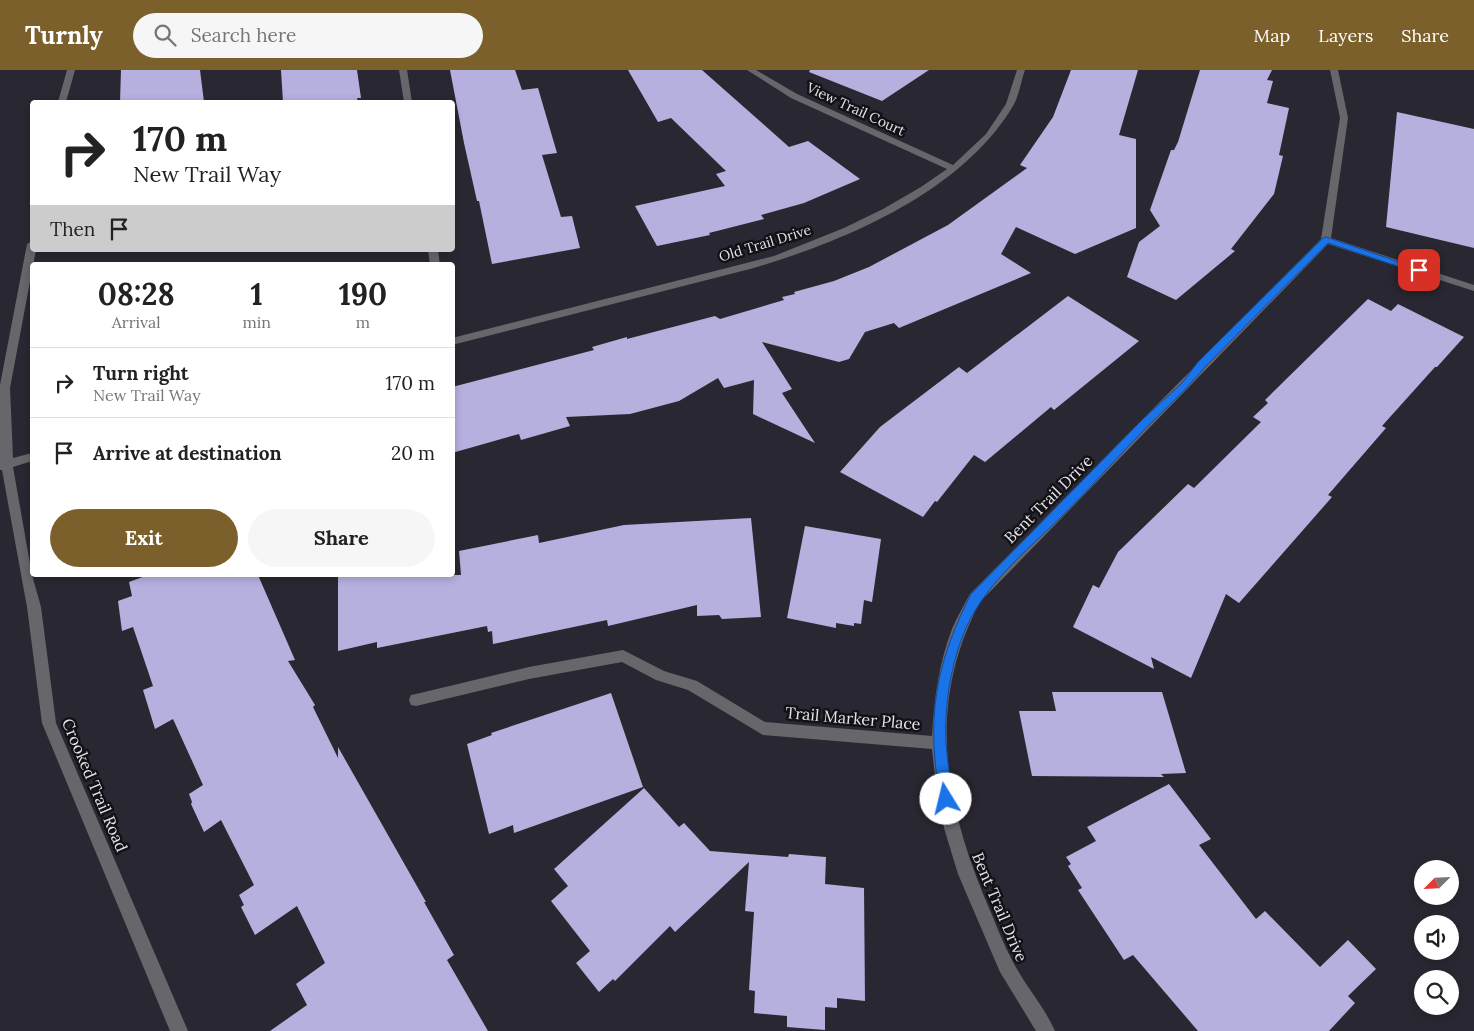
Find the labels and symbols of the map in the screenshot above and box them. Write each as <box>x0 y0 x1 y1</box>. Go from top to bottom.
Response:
street label: View Trail Court <box>803 78 909 140</box>
street label: Old Trail Drive <box>717 220 814 266</box>
pin <box>1398 249 1440 291</box>
street label: Bent Trail Drive <box>1000 450 1097 547</box>
street label: Trail Marker Place <box>785 702 922 734</box>
street label: Crooked Trail Road <box>58 715 132 855</box>
position arrow <box>919 772 971 824</box>
street label: Bent Trail Drive <box>968 849 1032 965</box>
north arrow <box>1414 860 1459 905</box>

